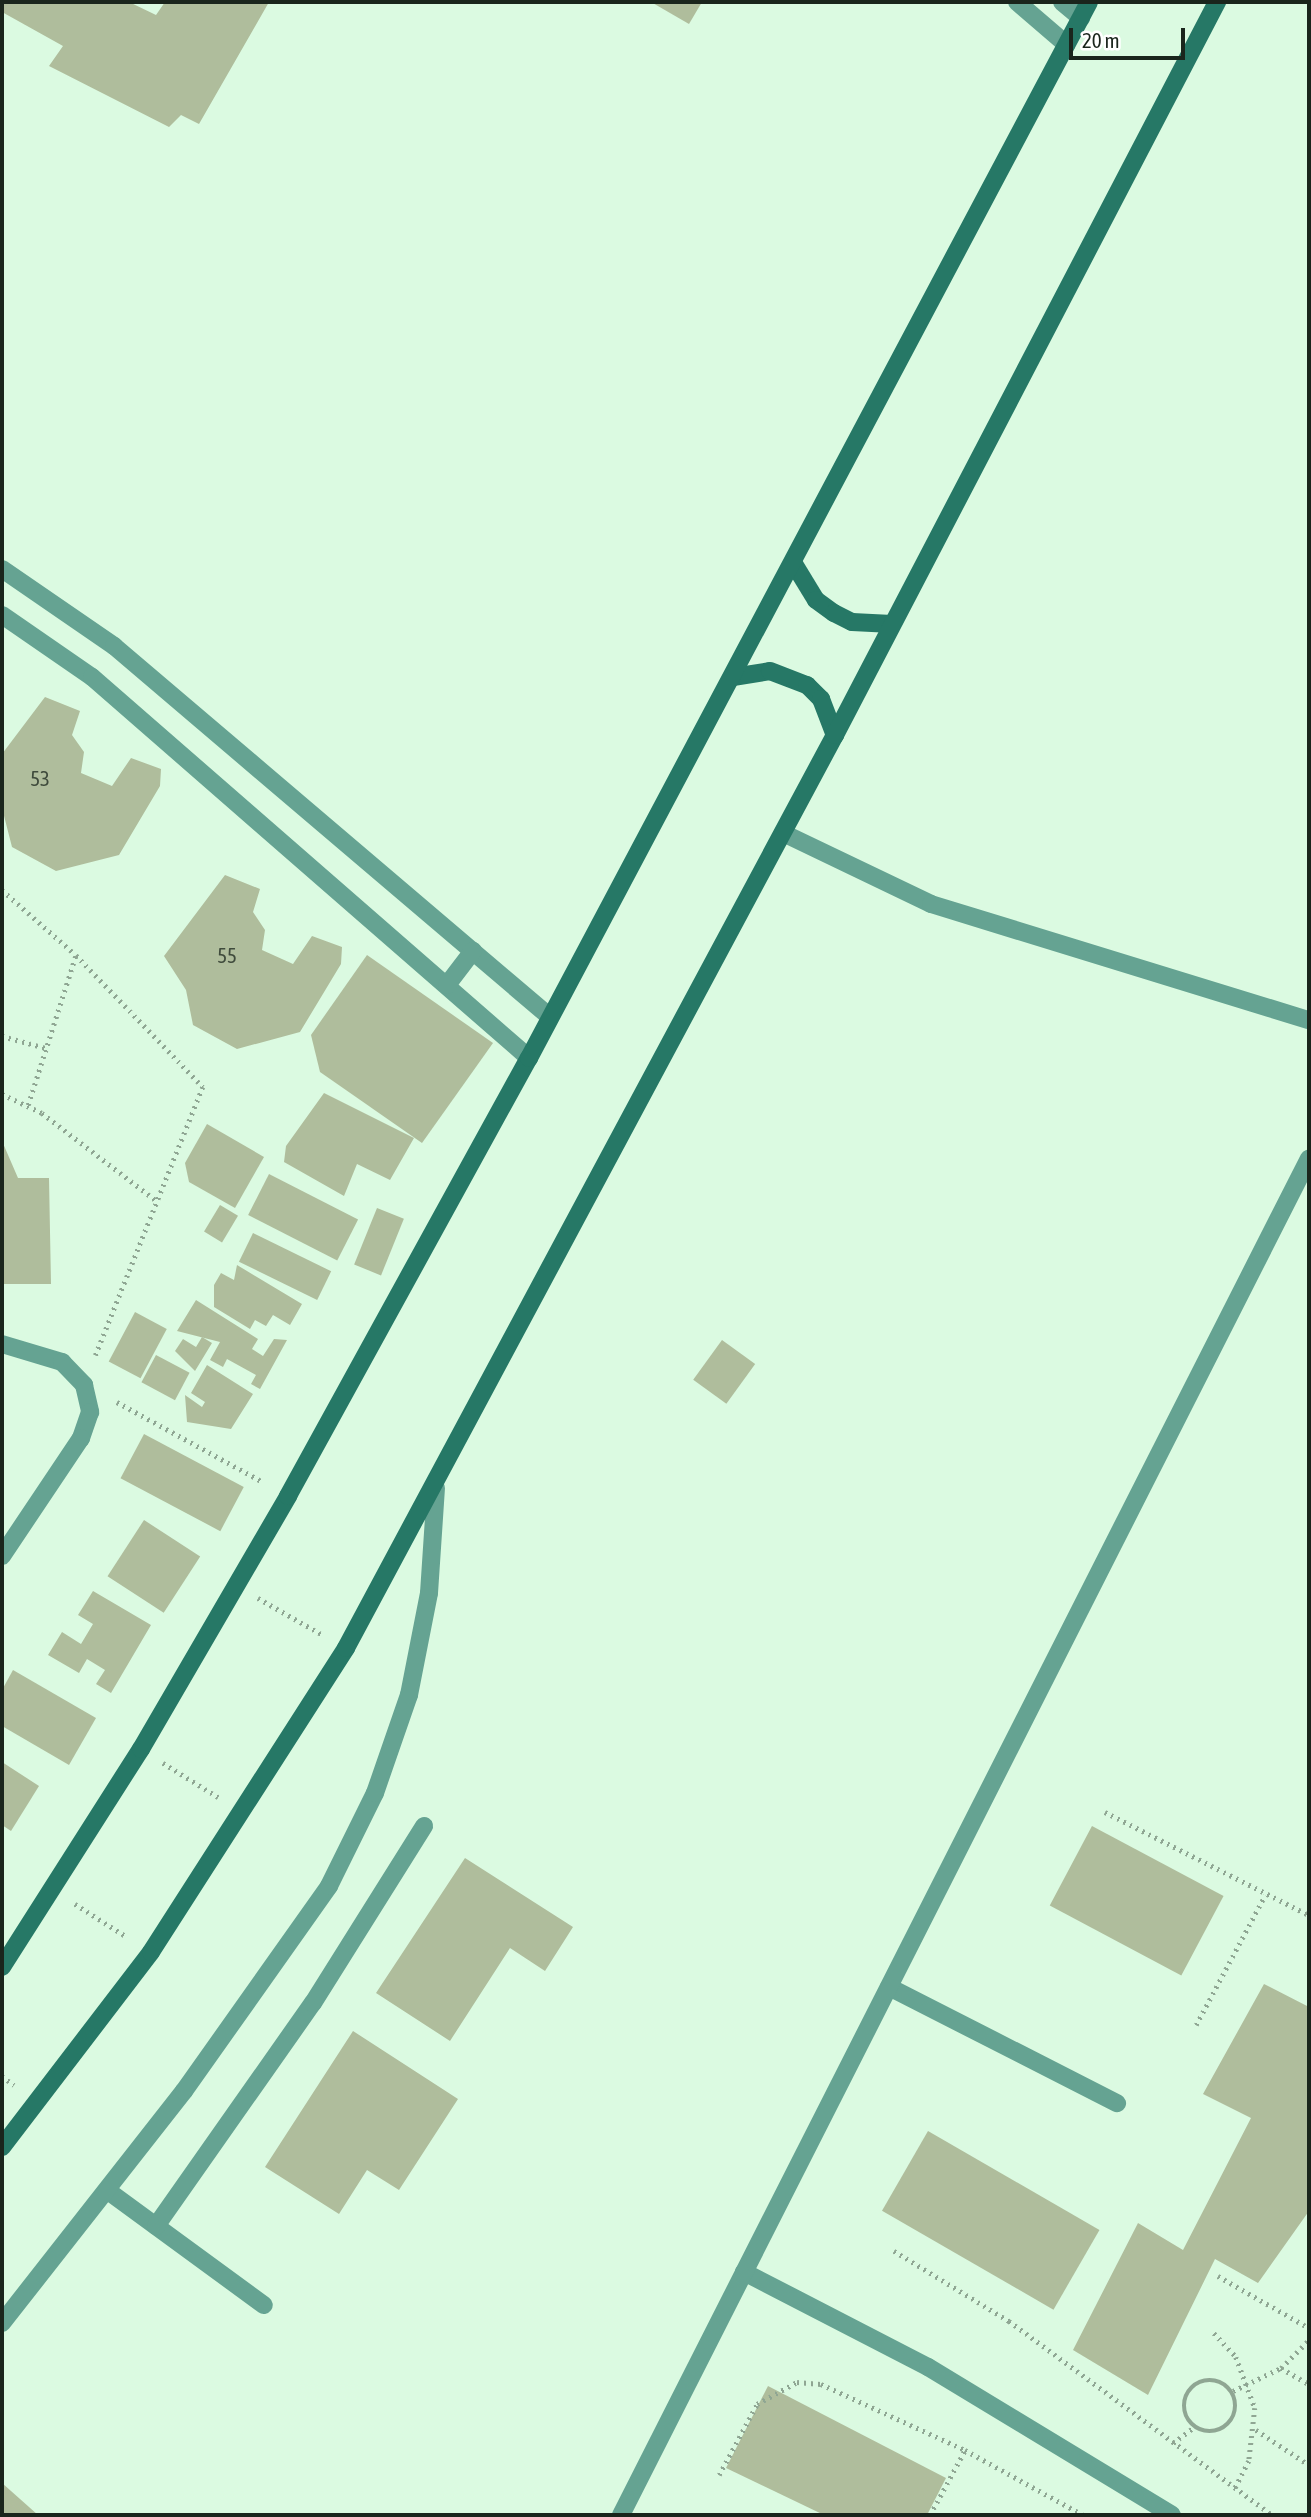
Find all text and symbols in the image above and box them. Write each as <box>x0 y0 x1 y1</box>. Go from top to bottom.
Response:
scale bar <box>1073 14 1188 58</box>
text: 20 m <box>1082 28 1120 52</box>
house number: 53 <box>30 765 50 791</box>
house number: 55 <box>217 942 237 968</box>

